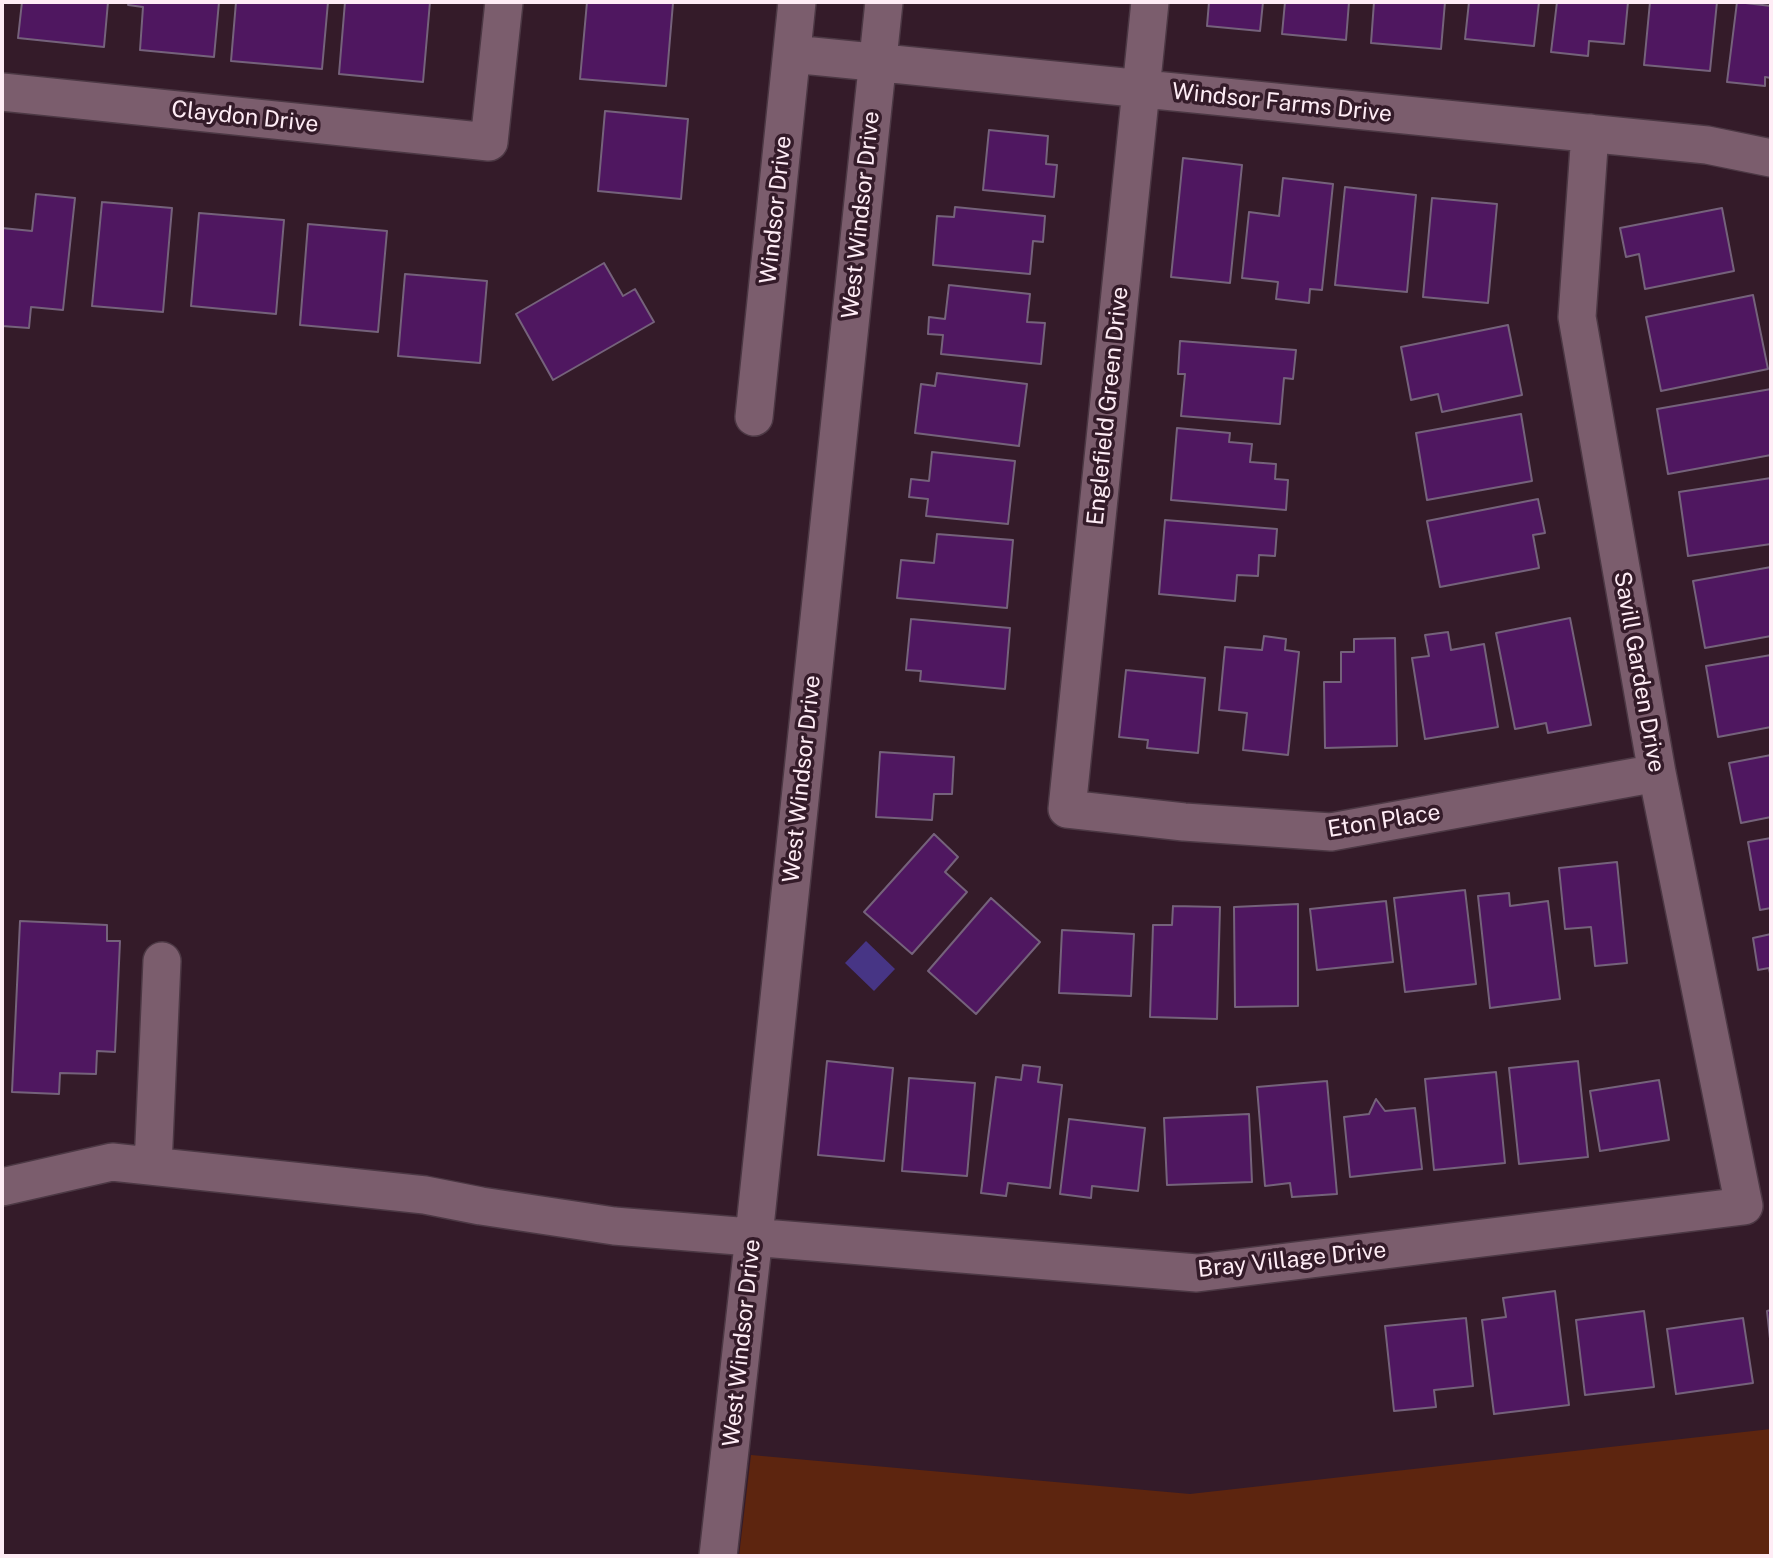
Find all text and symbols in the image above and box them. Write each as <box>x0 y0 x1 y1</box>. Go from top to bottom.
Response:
street label: Windsor Farms Drive <box>1171 78 1393 128</box>
street label: Claydon Drive <box>170 96 320 138</box>
street label: West Windsor Drive <box>836 110 886 320</box>
street label: Windsor Drive <box>754 134 798 286</box>
street label: Englefield Green Drive <box>1082 285 1134 527</box>
street label: Savill Garden Drive <box>1608 569 1670 775</box>
street label: West Windsor Drive <box>777 674 827 884</box>
street label: Eton Place <box>1326 798 1442 844</box>
street label: Bray Village Drive <box>1196 1236 1388 1284</box>
street label: West Windsor Drive <box>717 1238 767 1448</box>

